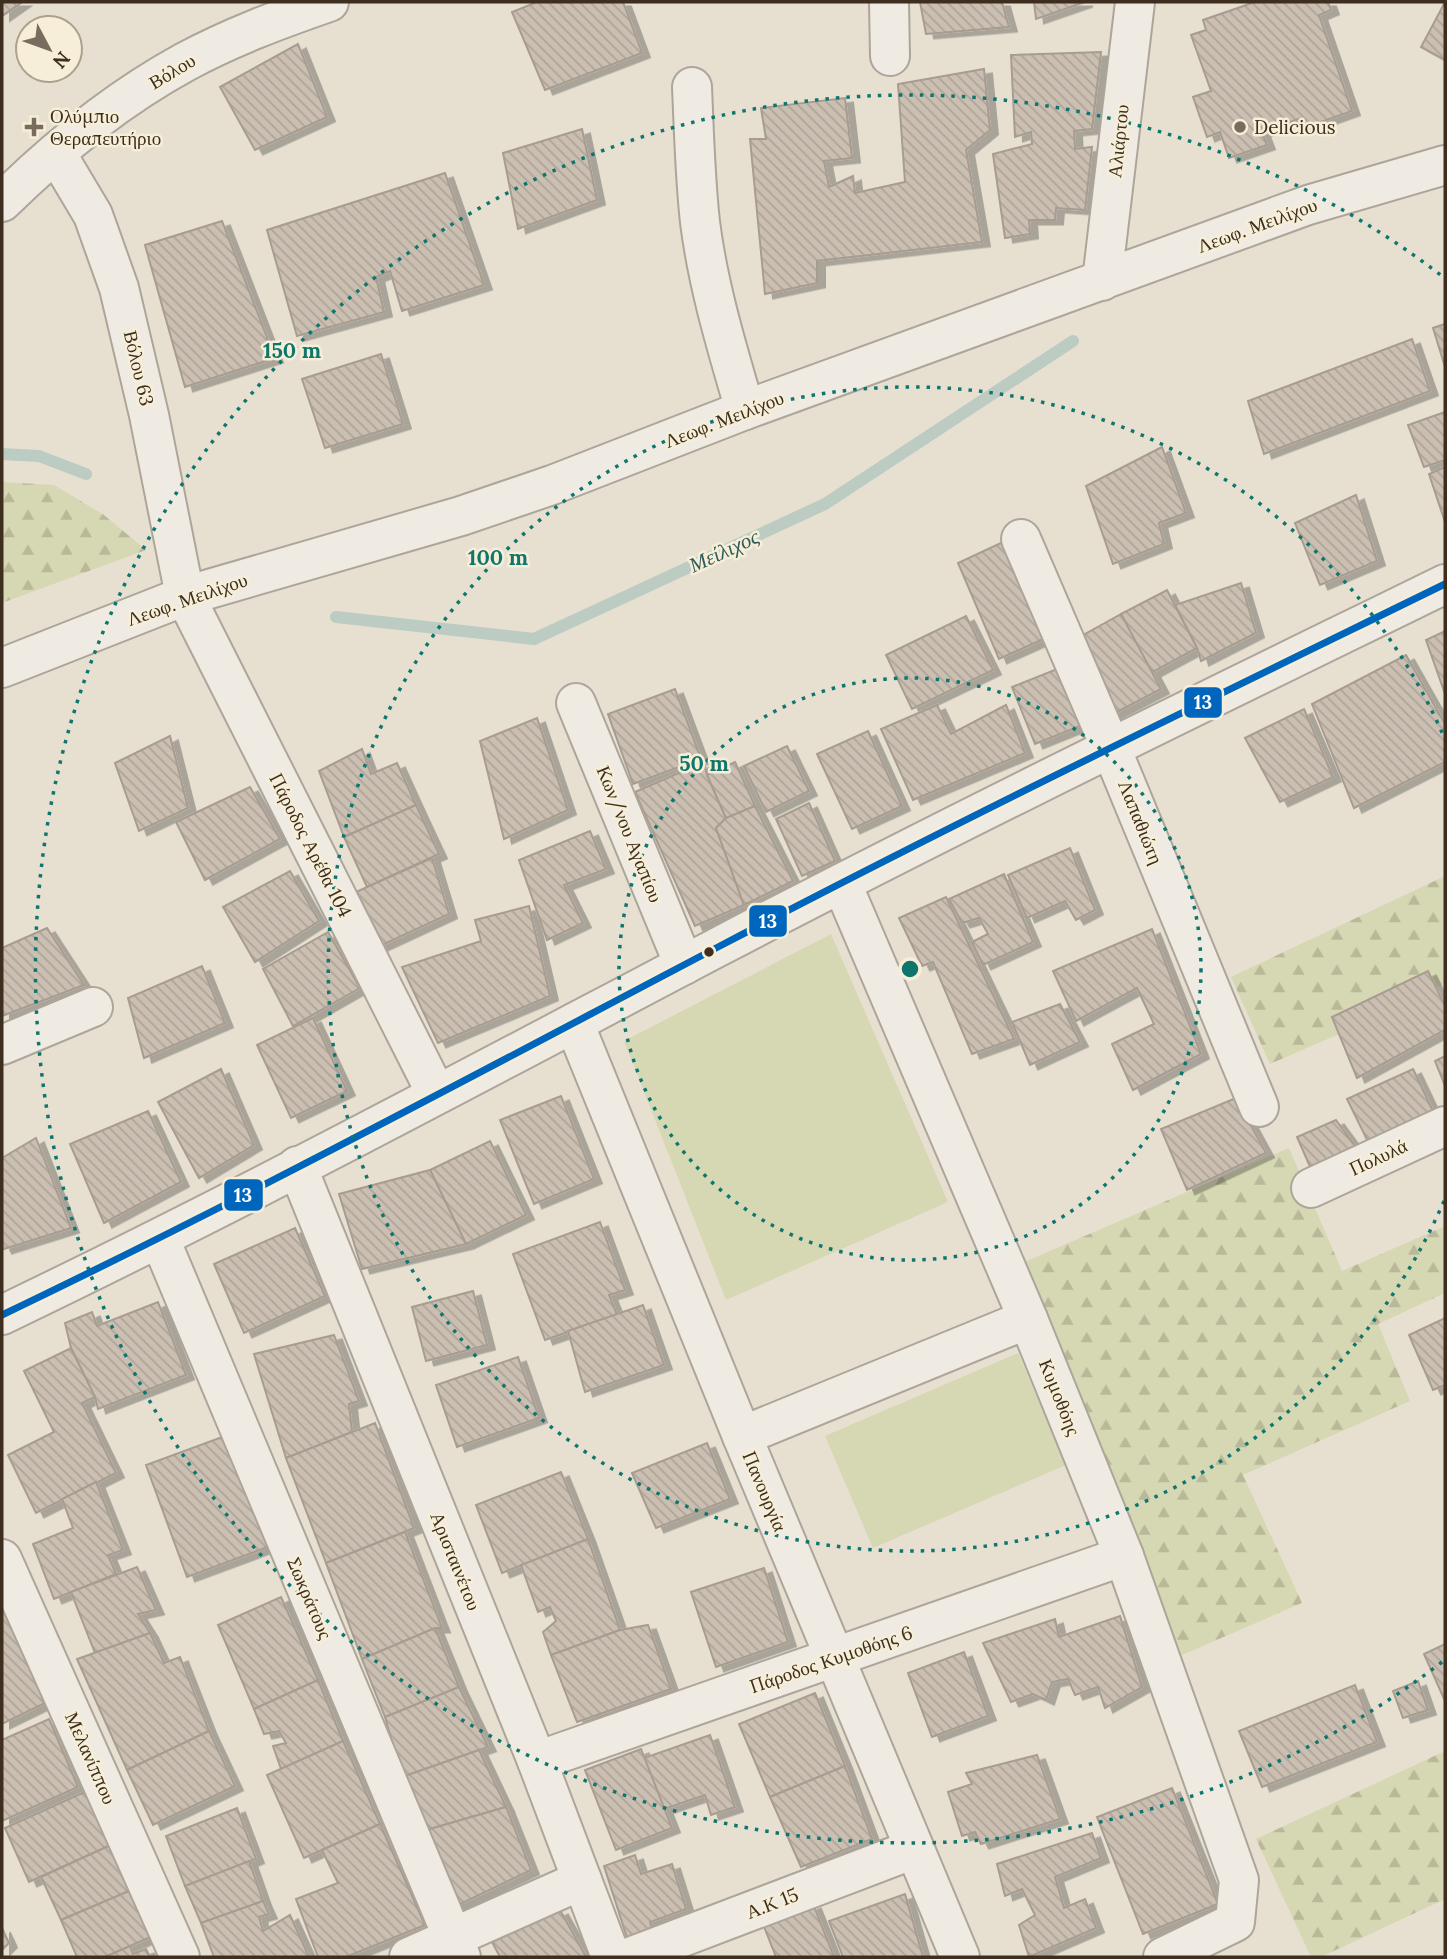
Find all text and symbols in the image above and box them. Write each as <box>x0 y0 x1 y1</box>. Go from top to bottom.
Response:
north arrow <box>14 14 84 84</box>
text: N <box>48 47 76 74</box>
street label: Βόλου <box>144 48 200 94</box>
street label: Αλιάρτου <box>1102 103 1134 179</box>
place label: Ολύμπιο Θεραπευτήριο <box>50 104 161 150</box>
place label: Delicious <box>1254 115 1336 139</box>
marker: Ολύμπιο Θεραπευτήριο <box>24 117 44 137</box>
marker: Delicious <box>1232 119 1248 135</box>
street label: Λεωφ. Μειλίχου <box>1194 192 1320 258</box>
street label: Βόλου 63 <box>119 328 159 408</box>
text: 150 m <box>263 337 321 364</box>
street label: Λεωφ. Μειλίχου <box>661 385 787 453</box>
water label: Μείλιχος <box>683 522 764 579</box>
text: 100 m <box>468 544 528 571</box>
street label: Λεωφ. Μειλίχου <box>123 567 251 631</box>
line badge: 13 <box>1183 686 1223 719</box>
text: 13 <box>1194 690 1212 714</box>
text: 50 m <box>679 750 729 777</box>
street label: Κων/νου Αγαπίου <box>591 762 668 906</box>
street label: Πάροδος Αρέθα 104 <box>264 769 358 921</box>
street label: Λαπαθιώτη <box>1113 776 1169 868</box>
line badge: 13 <box>748 904 788 938</box>
text: 13 <box>759 909 777 933</box>
unlabelled marker <box>702 945 716 959</box>
centre of rings <box>898 957 922 981</box>
street label: Πολυλά <box>1345 1133 1411 1181</box>
line badge: 13 <box>223 1178 264 1212</box>
text: 13 <box>234 1183 252 1207</box>
street label: Κυμοθόης <box>1034 1355 1086 1439</box>
street label: Πανουργία <box>737 1447 793 1535</box>
street label: Αρισταινέτου <box>425 1508 487 1614</box>
street label: Σωκράτους <box>282 1553 338 1643</box>
street label: Πάροδος Κυμοθόης 6 <box>746 1620 916 1698</box>
street label: Μελανίππου <box>60 1708 122 1808</box>
street label: Α.Κ 15 <box>742 1882 802 1924</box>

